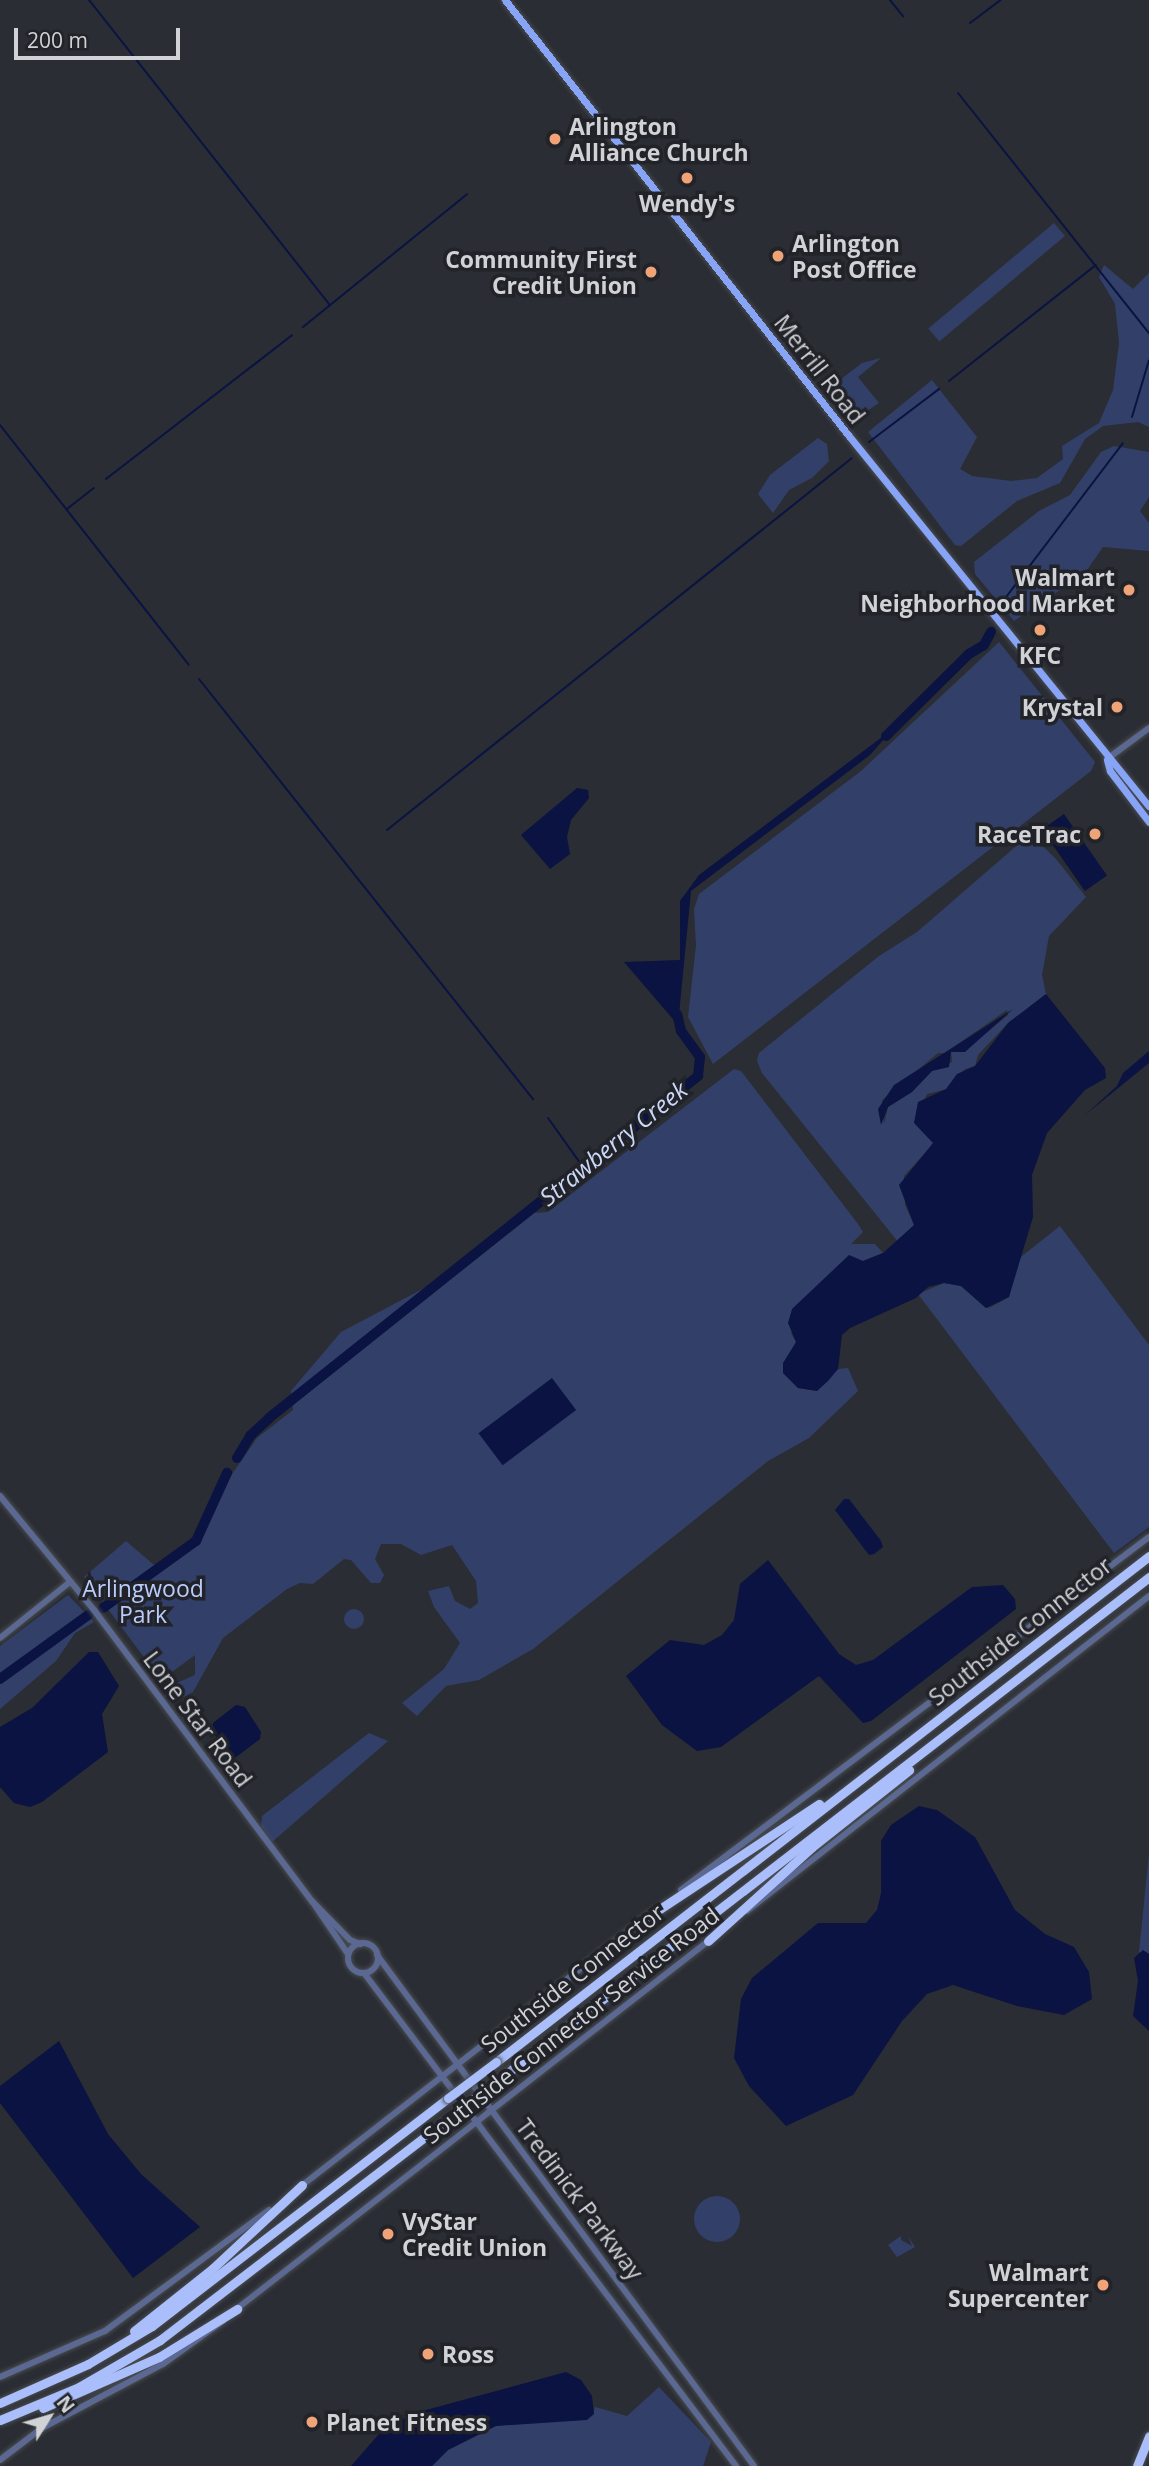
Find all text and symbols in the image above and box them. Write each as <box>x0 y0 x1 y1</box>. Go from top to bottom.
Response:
scale bar <box>18 14 184 58</box>
text: 200 m <box>27 26 88 54</box>
place label: Arlington Alliance Church <box>569 112 749 166</box>
marker: Arlington Alliance Church <box>547 131 563 147</box>
marker: Wendy's <box>679 170 695 186</box>
place label: Wendy's <box>639 189 735 217</box>
place label: Arlington Post Office <box>792 229 917 283</box>
place label: Community First Credit Union <box>445 245 637 299</box>
marker: Arlington Post Office <box>770 248 786 264</box>
marker: Community First Credit Union <box>643 264 659 280</box>
street label: Merrill Road <box>769 309 871 429</box>
place label: Walmart Neighborhood Market <box>860 563 1115 617</box>
marker: Walmart Neighborhood Market <box>1121 582 1137 598</box>
marker: KFC <box>1032 622 1048 638</box>
place label: KFC <box>1019 641 1061 669</box>
place label: Krystal <box>1022 693 1103 721</box>
marker: Krystal <box>1109 699 1125 715</box>
place label: RaceTrac <box>977 820 1081 848</box>
marker: RaceTrac <box>1087 826 1103 842</box>
water label: Strawberry Creek <box>533 1075 693 1211</box>
street label: Southside Connector <box>923 1551 1117 1711</box>
park label: Arlingwood Park <box>82 1574 204 1628</box>
street label: Lone Star Road <box>138 1646 258 1792</box>
street label: Southside Connector <box>475 1898 669 2058</box>
street label: Southside Connector Service Road <box>418 1901 724 2149</box>
street label: Tredinick Parkway <box>511 2113 649 2285</box>
place label: VyStar Credit Union <box>402 2207 547 2261</box>
marker: VyStar Credit Union <box>380 2226 396 2242</box>
place label: Walmart Supercenter <box>948 2258 1089 2312</box>
marker: Walmart Supercenter <box>1095 2277 1111 2293</box>
place label: Ross <box>442 2340 494 2368</box>
marker: Ross <box>420 2346 436 2362</box>
north arrow <box>14 2382 84 2452</box>
text: N <box>51 2390 81 2418</box>
place label: Planet Fitness <box>326 2408 487 2436</box>
marker: Planet Fitness <box>304 2414 320 2430</box>

